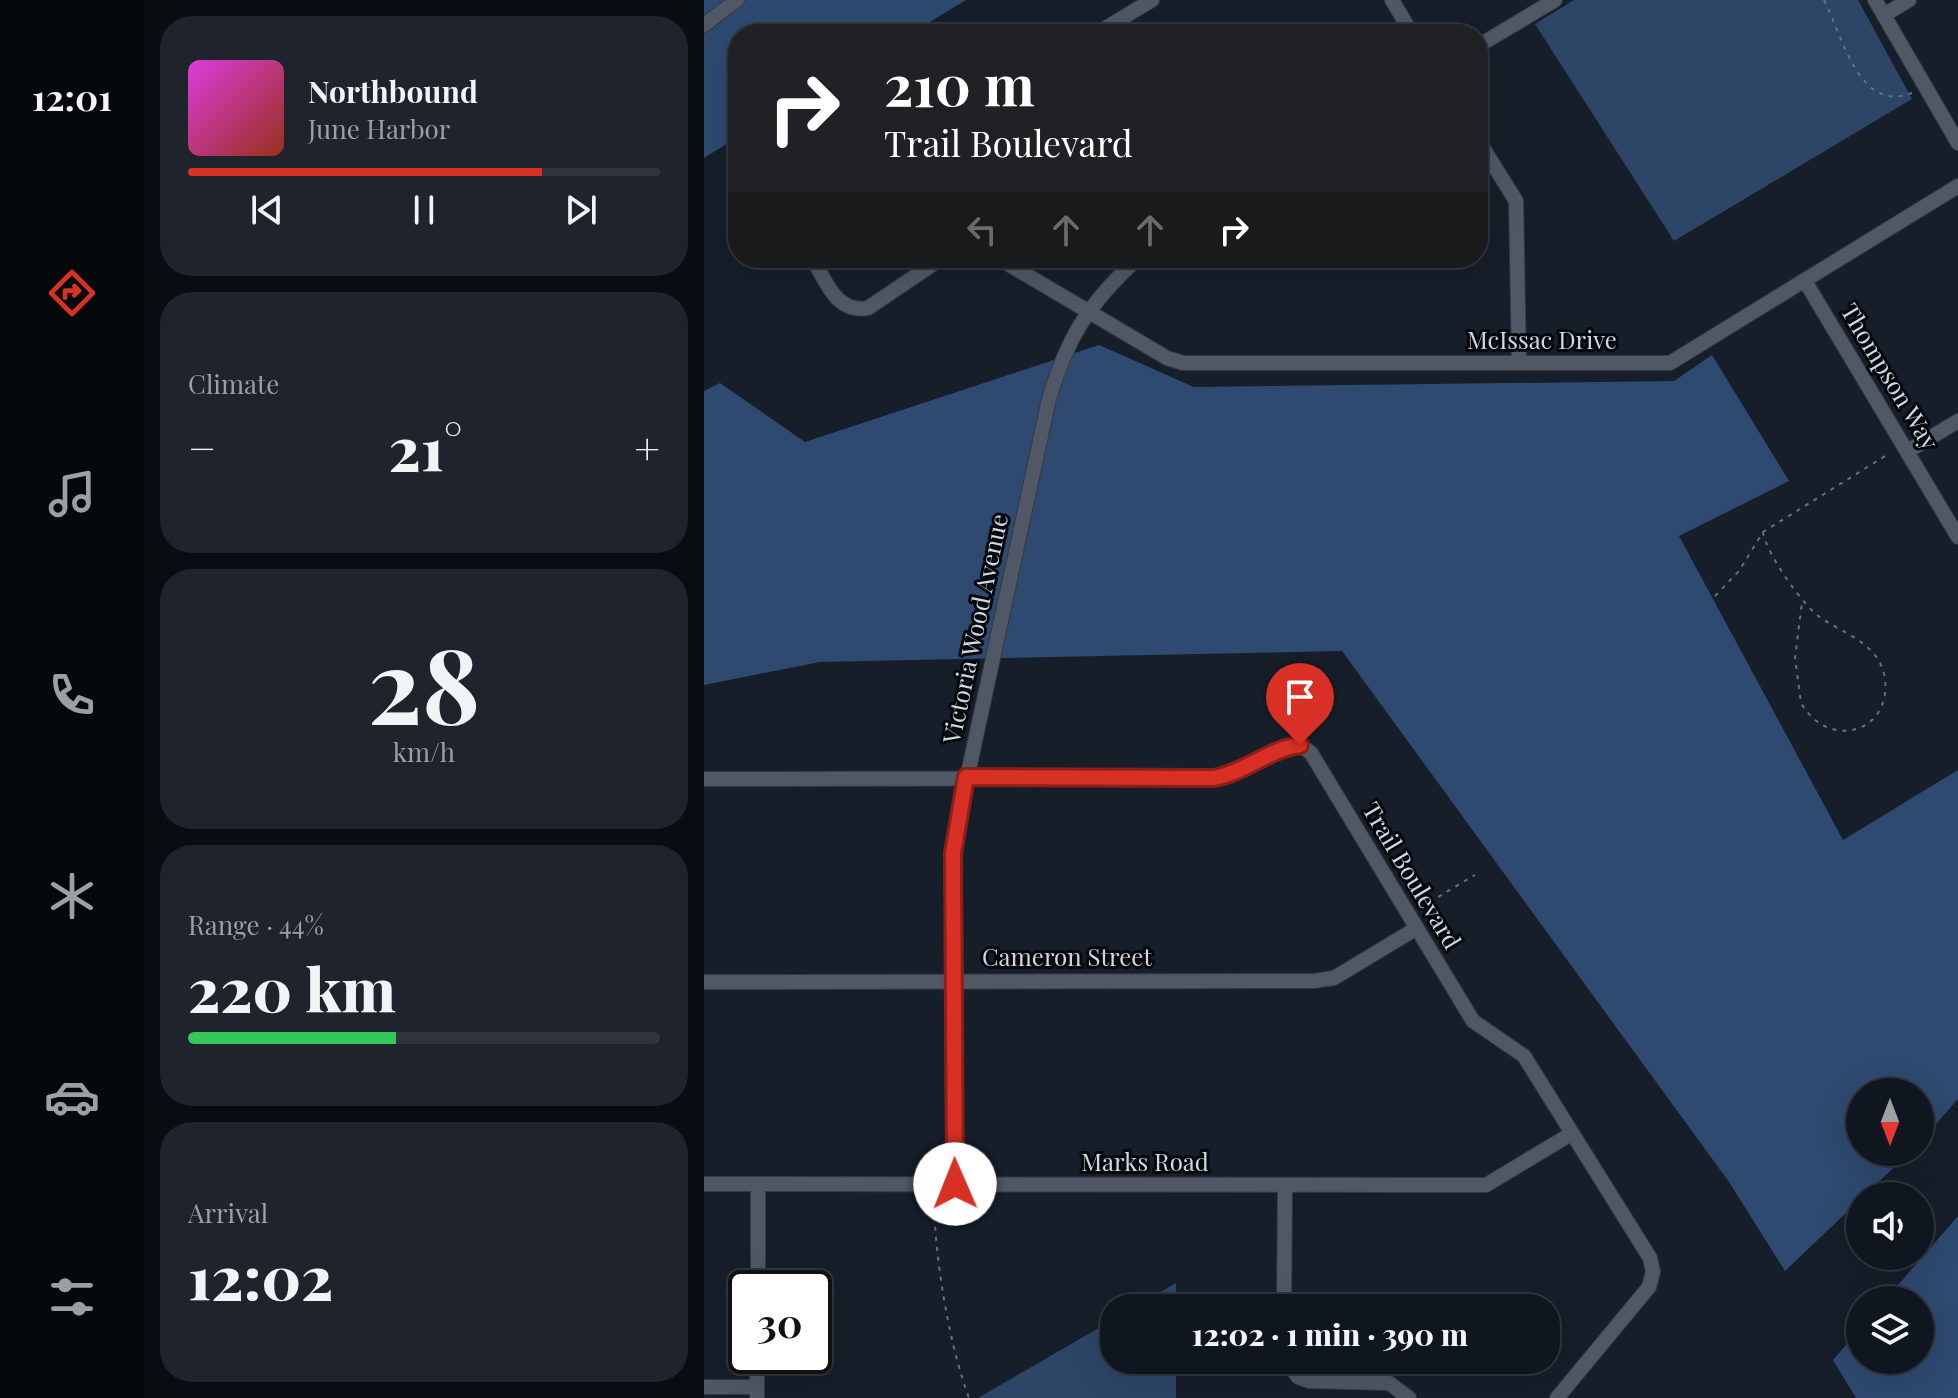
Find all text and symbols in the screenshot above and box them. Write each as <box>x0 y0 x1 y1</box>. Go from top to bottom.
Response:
text: 210 m <box>884 46 1035 121</box>
icon: right <box>752 56 856 160</box>
text: Northbound <box>308 71 478 111</box>
text: 12:01 <box>32 72 112 120</box>
text: June Harbor <box>308 111 450 146</box>
text: Trail Boulevard <box>884 118 1133 166</box>
icon: previous <box>245 188 289 232</box>
icon: pause <box>402 188 446 232</box>
icon: next <box>559 188 603 232</box>
icon: left <box>960 208 1004 252</box>
icon: ahead <box>1044 208 1088 252</box>
icon: ahead <box>1128 208 1172 252</box>
icon: right <box>1212 208 1256 252</box>
icon: directions <box>44 265 100 321</box>
street label: Thompson Way <box>1834 297 1947 455</box>
street label: McIssac Drive <box>1467 323 1617 355</box>
text: Climate <box>188 366 279 401</box>
text: 21° <box>389 406 462 486</box>
text: − <box>188 417 216 476</box>
text: + <box>634 417 660 476</box>
icon: music <box>44 466 100 522</box>
street label: Victoria Wood Avenue <box>934 511 1014 747</box>
text: 28 <box>368 612 480 751</box>
pin <box>1266 663 1334 745</box>
icon: phone <box>44 667 100 723</box>
icon: arrive <box>1278 675 1322 719</box>
text: km/h <box>393 734 455 769</box>
street label: Trail Boulevard <box>1356 796 1469 954</box>
icon: climate <box>44 868 100 924</box>
text: Range · 44% <box>188 907 324 942</box>
street label: Cameron Street <box>982 940 1153 972</box>
text: 220 km <box>188 947 396 1027</box>
icon: car <box>44 1069 100 1125</box>
north arrow <box>1846 1078 1934 1166</box>
map controls <box>1846 1078 1934 1374</box>
position arrow <box>913 1142 997 1226</box>
street label: Marks Road <box>1081 1145 1209 1177</box>
button: sound <box>1846 1182 1934 1270</box>
text: Arrival <box>188 1195 268 1230</box>
text: 12:02 <box>188 1235 333 1315</box>
icon: filters <box>44 1269 100 1325</box>
speed limit sign: 30 <box>728 1270 832 1374</box>
button: layers <box>1846 1286 1934 1374</box>
text: 12:02 · 1 min · 390 m <box>1192 1314 1468 1354</box>

